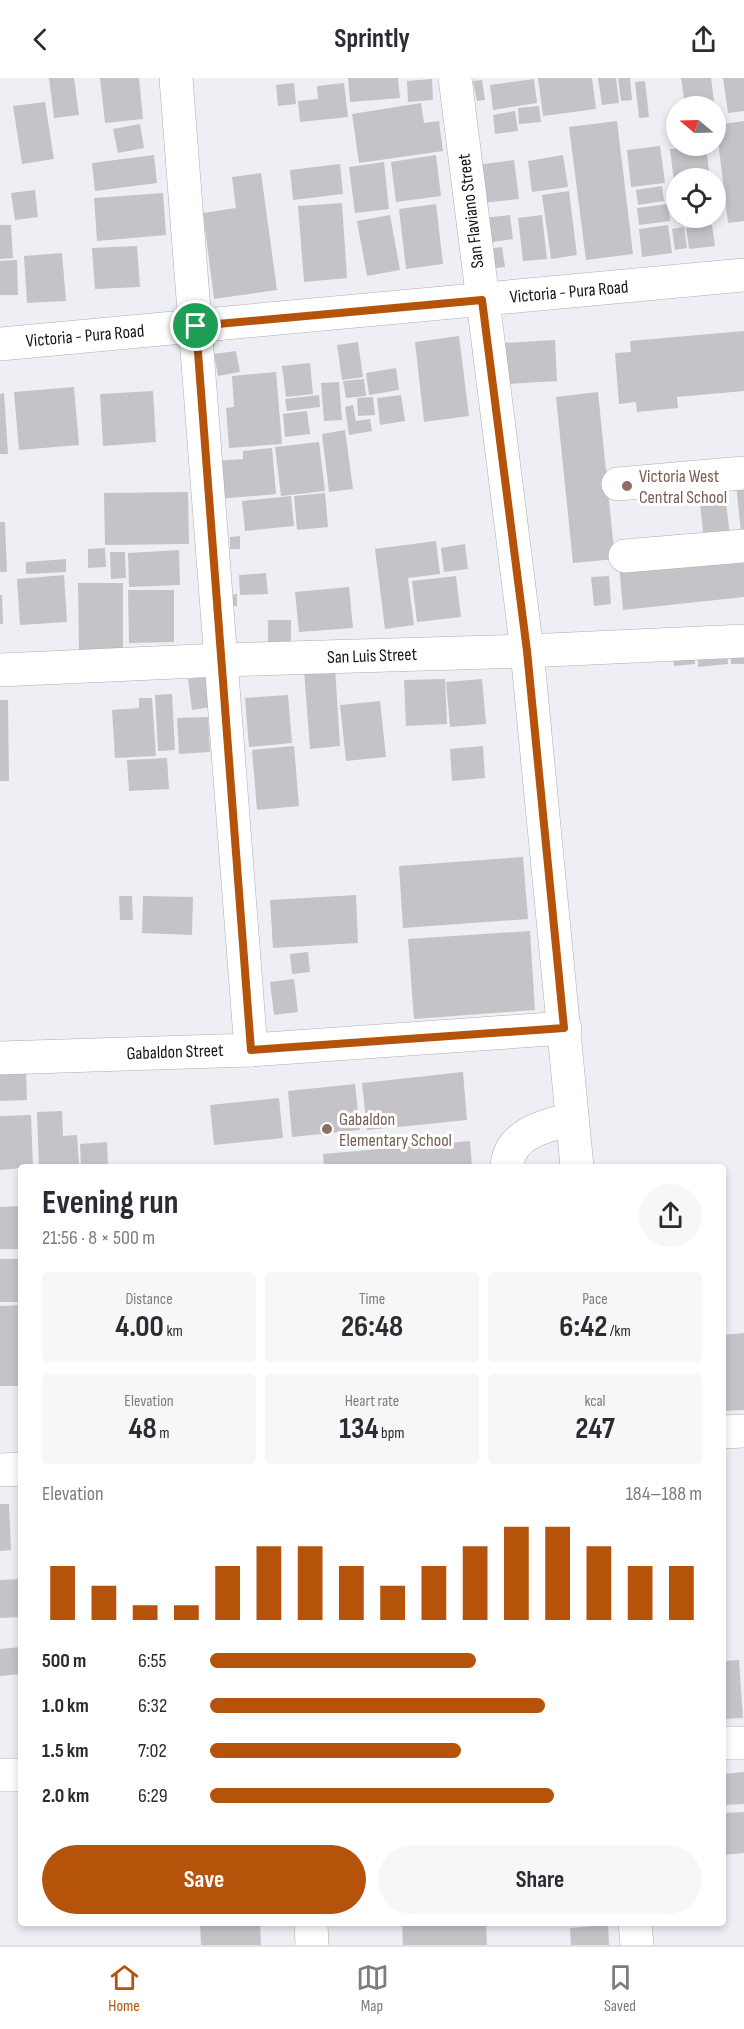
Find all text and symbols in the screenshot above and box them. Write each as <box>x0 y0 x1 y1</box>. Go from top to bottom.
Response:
icon: back <box>24 23 57 56</box>
text: Sprintly <box>334 23 410 55</box>
icon: share <box>687 23 720 56</box>
north arrow <box>666 96 726 156</box>
map controls <box>666 96 726 228</box>
street label: San Flaviano Street <box>453 152 488 270</box>
button: locate <box>666 168 726 228</box>
street label: Victoria - Pura Road <box>509 276 629 308</box>
pin <box>170 300 221 351</box>
icon: arrive <box>179 309 212 342</box>
street label: Victoria - Pura Road <box>25 320 145 352</box>
place label: Victoria West Central School <box>639 466 727 508</box>
marker: Victoria West Central School <box>620 479 634 493</box>
street label: San Luis Street <box>327 644 418 668</box>
street label: Gabaldon Street <box>126 1040 224 1064</box>
place label: Gabaldon Elementary School <box>339 1109 452 1151</box>
marker: Gabaldon Elementary School <box>320 1122 334 1136</box>
text: Evening run <box>42 1183 178 1223</box>
button: share <box>639 1184 702 1247</box>
text: 21:56 · 8 × 500 m <box>42 1226 155 1250</box>
text: Distance <box>125 1290 173 1309</box>
text: Time <box>359 1290 385 1309</box>
text: Pace <box>582 1290 608 1309</box>
text: 4.00 <box>115 1309 164 1345</box>
text: 26:48 <box>341 1309 403 1345</box>
text: 6:42 <box>559 1309 607 1345</box>
text: km <box>164 1322 183 1341</box>
text: /km <box>607 1322 631 1341</box>
text: Elevation <box>124 1392 174 1411</box>
text: Heart rate <box>345 1392 399 1411</box>
text: kcal <box>584 1392 606 1411</box>
text: 48 <box>129 1411 157 1447</box>
text: 134 <box>339 1411 379 1447</box>
text: 247 <box>575 1411 615 1447</box>
text: m <box>157 1424 169 1443</box>
text: bpm <box>379 1424 405 1443</box>
text: Elevation <box>42 1482 104 1506</box>
text: 184–188 m <box>626 1482 702 1506</box>
text: 500 m <box>42 1649 86 1673</box>
text: 6:55 <box>138 1649 167 1673</box>
text: 1.0 km <box>42 1694 89 1718</box>
text: 6:32 <box>138 1694 167 1718</box>
text: 1.5 km <box>42 1739 88 1763</box>
text: 7:02 <box>138 1739 167 1763</box>
text: 2.0 km <box>42 1784 89 1808</box>
text: 6:29 <box>138 1784 168 1808</box>
button: Save <box>42 1845 366 1914</box>
button: Share <box>378 1845 702 1914</box>
tab: Home <box>108 1961 141 2016</box>
tab: Map <box>356 1961 389 2016</box>
tab: Saved <box>604 1961 637 2016</box>

